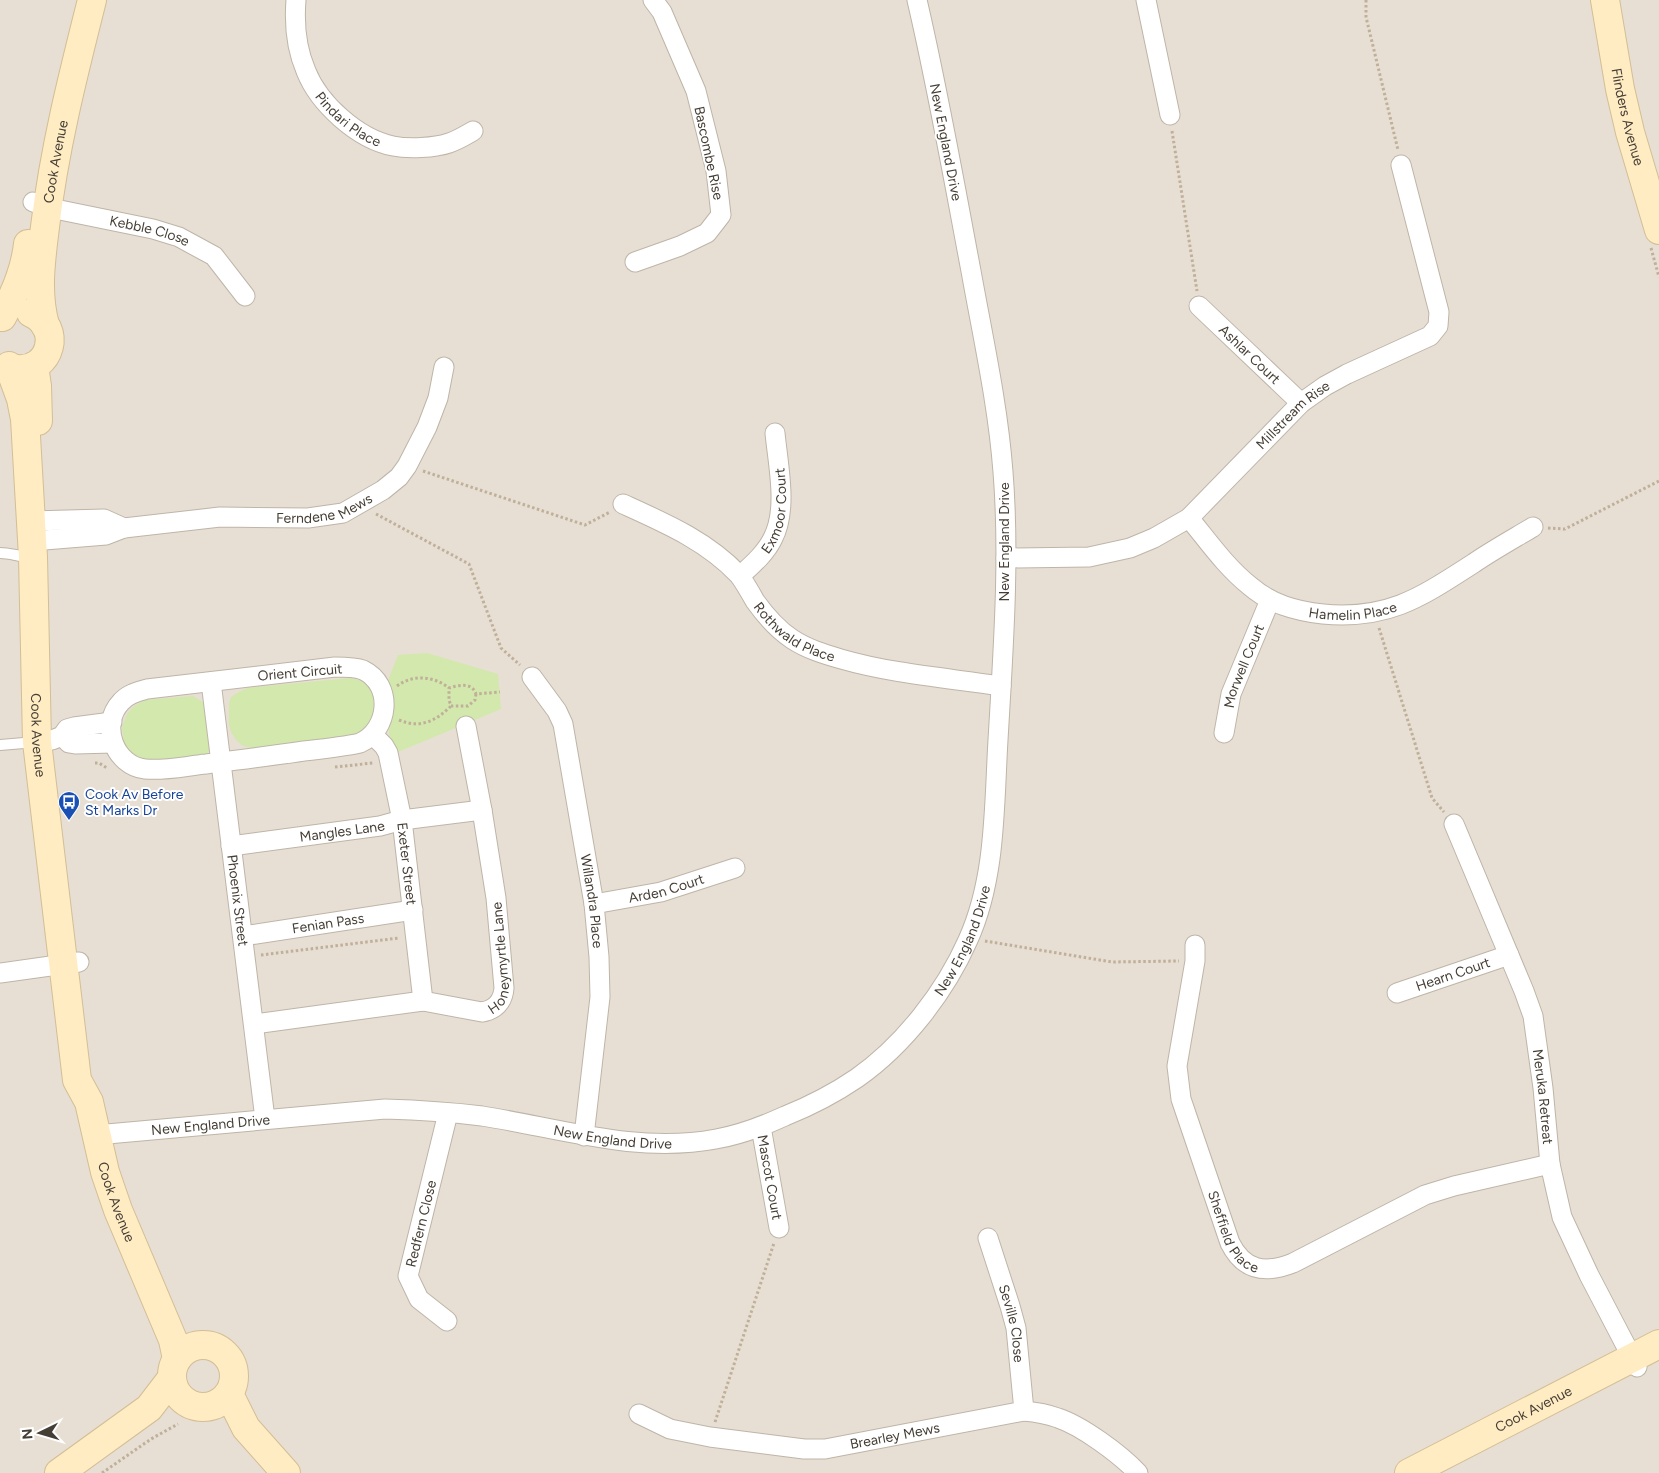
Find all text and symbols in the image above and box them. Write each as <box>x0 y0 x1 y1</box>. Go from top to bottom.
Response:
street label: Flinders Avenue <box>1608 67 1648 168</box>
street label: New England Drive <box>926 82 965 203</box>
street label: Pindari Place <box>311 89 384 151</box>
street label: Bascombe Rise <box>690 105 727 202</box>
street label: Cook Avenue <box>40 118 72 204</box>
street label: Kebble Close <box>108 212 193 250</box>
street label: Ashlar Court <box>1215 321 1284 388</box>
street label: Millstream Rise <box>1253 377 1333 453</box>
street label: Exmoor Court <box>758 467 790 557</box>
street label: New England Drive <box>996 482 1013 602</box>
street label: Ferndene Mews <box>276 490 375 527</box>
street label: Rothwald Place <box>750 599 837 666</box>
street label: Hamelin Place <box>1307 599 1399 624</box>
street label: Morwell Court <box>1221 622 1268 709</box>
street label: Orient Circuit <box>257 660 343 685</box>
street label: Cook Avenue <box>27 693 49 778</box>
place label: Cook Av Before St Marks Dr <box>85 786 184 819</box>
bus stop icon: Cook Av Before St Marks Dr <box>57 790 81 821</box>
street label: Mangles Lane <box>298 817 387 846</box>
street label: Exeter Street <box>393 822 420 906</box>
street label: Willandra Place <box>577 853 606 949</box>
street label: Phoenix Street <box>223 854 252 947</box>
street label: Arden Court <box>627 871 706 907</box>
street label: New England Drive <box>931 884 994 999</box>
street label: Honeymyrtle Lane <box>485 901 513 1018</box>
street label: Fenian Pass <box>291 910 365 937</box>
street label: Hearn Court <box>1414 954 1492 995</box>
street label: Meruka Retreat <box>1529 1048 1556 1145</box>
street label: New England Drive <box>150 1111 271 1139</box>
street label: New England Drive <box>552 1122 672 1153</box>
street label: Mascot Court <box>754 1133 785 1221</box>
street label: Cook Avenue <box>94 1160 139 1245</box>
street label: Redfern Close <box>402 1178 440 1269</box>
street label: Sheffield Place <box>1204 1189 1261 1277</box>
street label: Seville Close <box>995 1282 1027 1363</box>
street label: Cook Avenue <box>1492 1382 1575 1436</box>
north arrow <box>15 1408 65 1458</box>
street label: Brearley Mews <box>849 1419 941 1453</box>
text: N <box>19 1428 36 1440</box>

